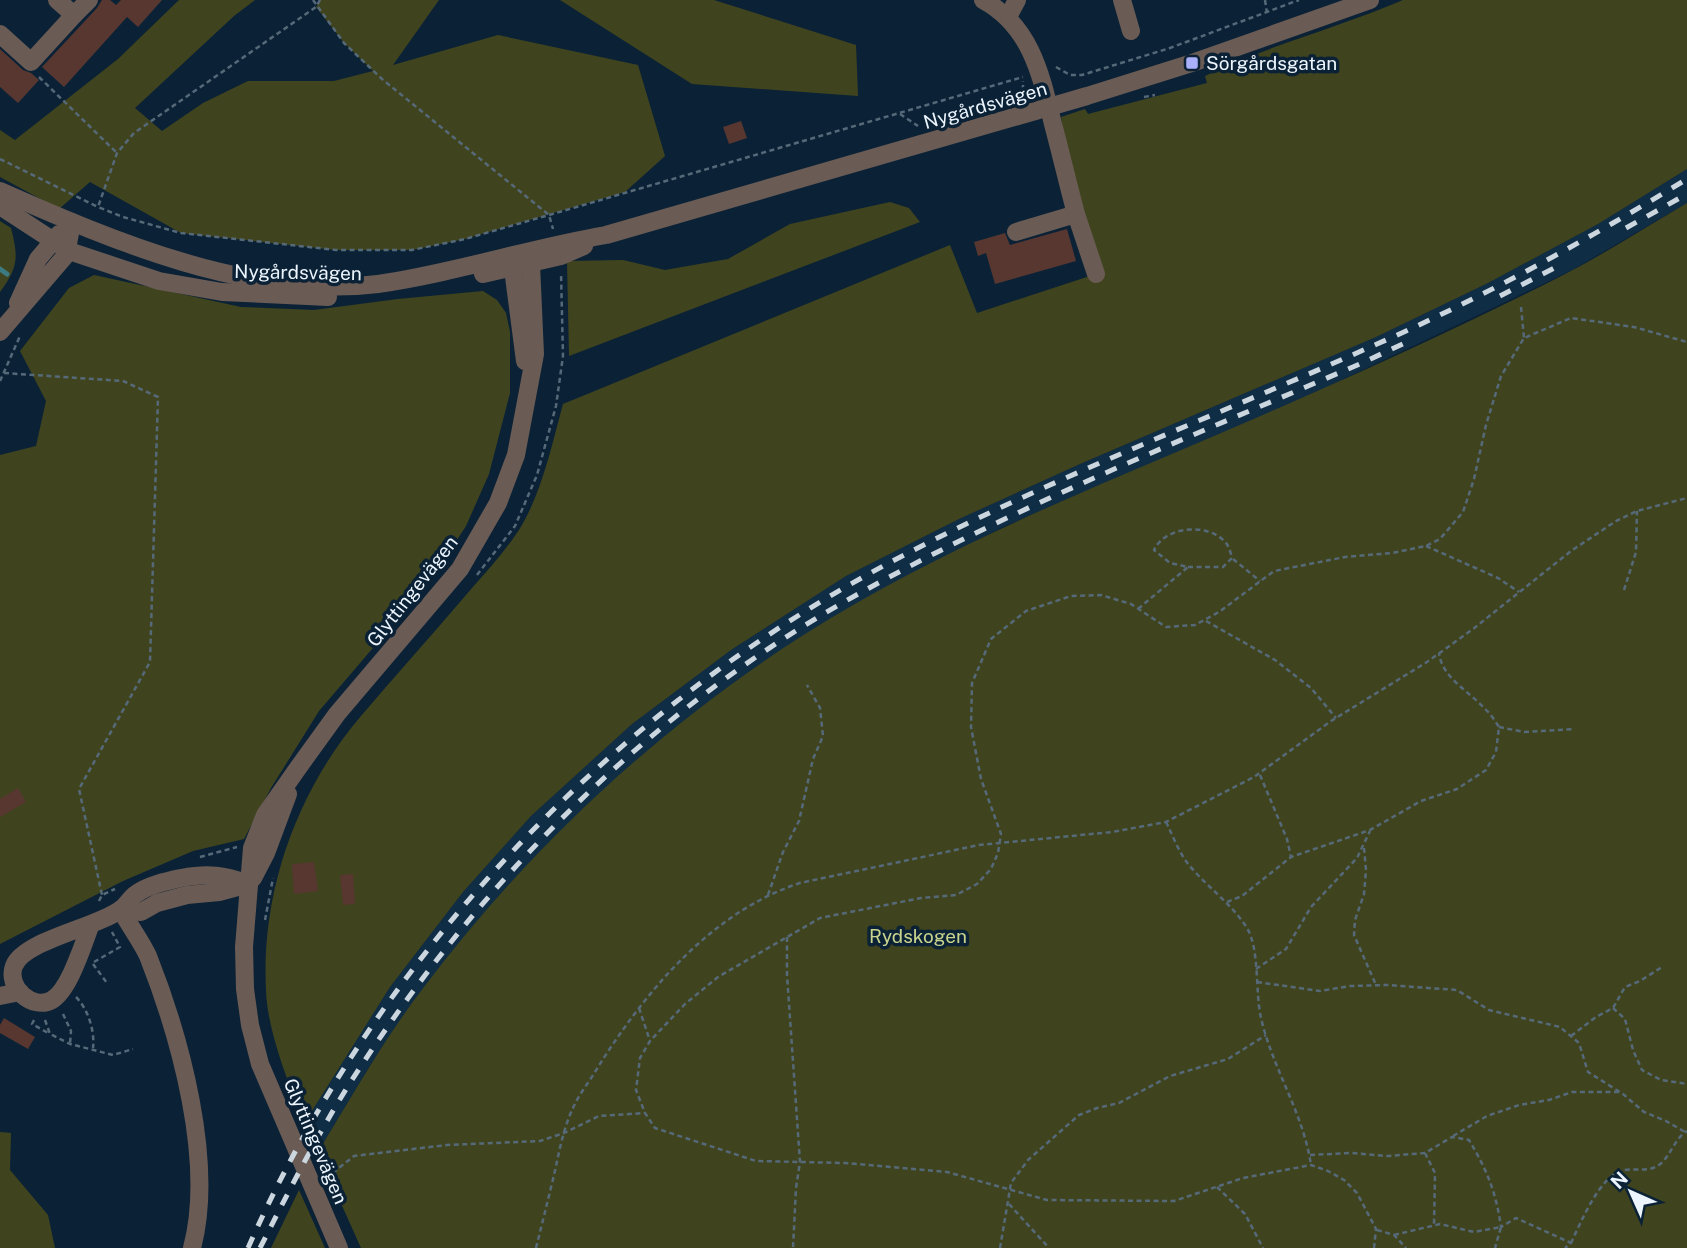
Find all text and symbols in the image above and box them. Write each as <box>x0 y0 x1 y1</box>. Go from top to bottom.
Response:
place label: Sörgårdsgatan <box>1206 52 1337 74</box>
marker: Sörgårdsgatan <box>1184 55 1200 71</box>
street label: Nygårdsvägen <box>921 77 1049 133</box>
street label: Nygårdsvägen <box>234 260 362 284</box>
street label: Glyttingevägen <box>362 531 462 651</box>
park label: Rydskogen <box>869 925 967 947</box>
street label: Glyttingevägen <box>280 1075 352 1207</box>
north arrow <box>1596 1157 1666 1227</box>
text: N <box>1606 1167 1632 1193</box>

